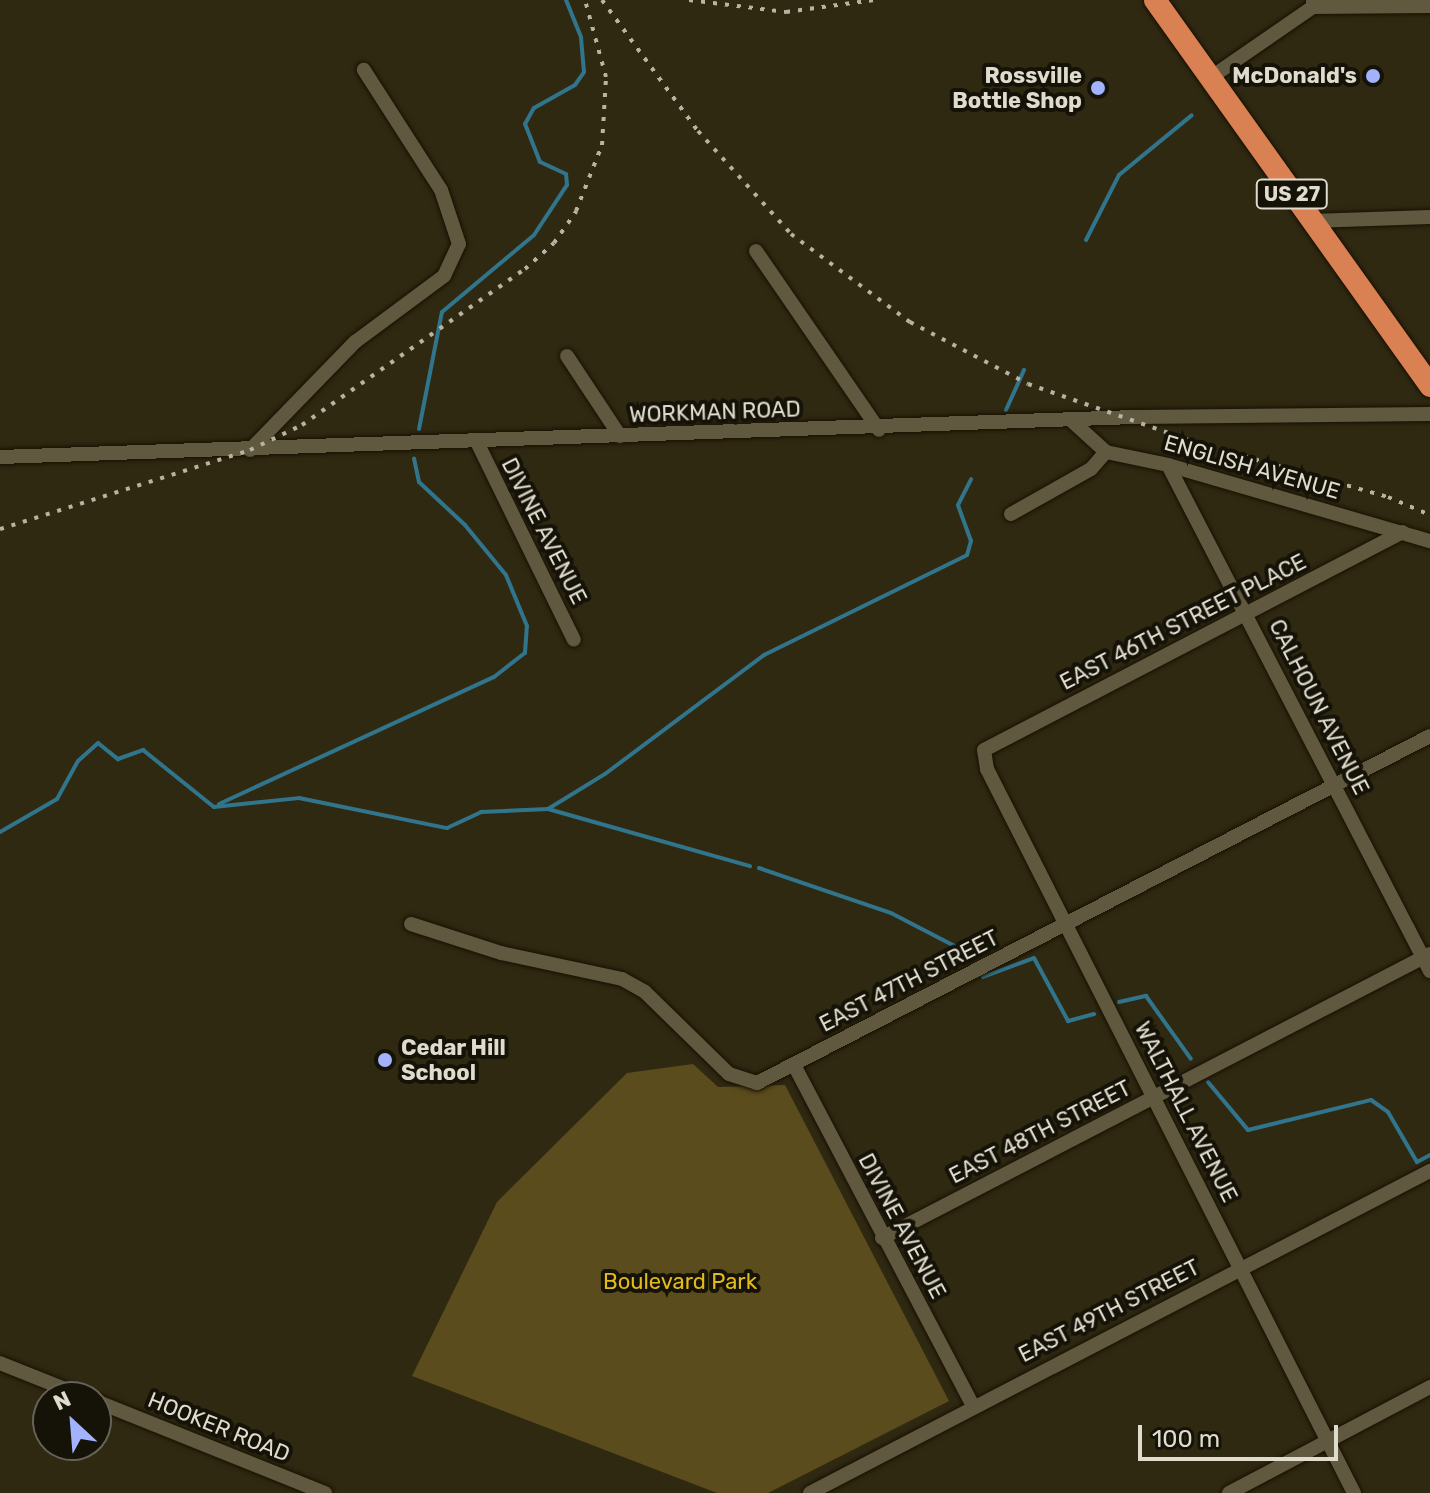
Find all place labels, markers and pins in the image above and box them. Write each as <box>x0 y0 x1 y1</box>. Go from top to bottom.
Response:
place label: Rossville Bottle Shop <box>952 62 1082 114</box>
place label: McDonald's <box>1232 63 1357 89</box>
marker: McDonald's <box>1364 67 1382 85</box>
marker: Rossville Bottle Shop <box>1089 79 1107 97</box>
place label: Cedar Hill School <box>401 1034 506 1086</box>
marker: Cedar Hill School <box>376 1051 394 1069</box>

